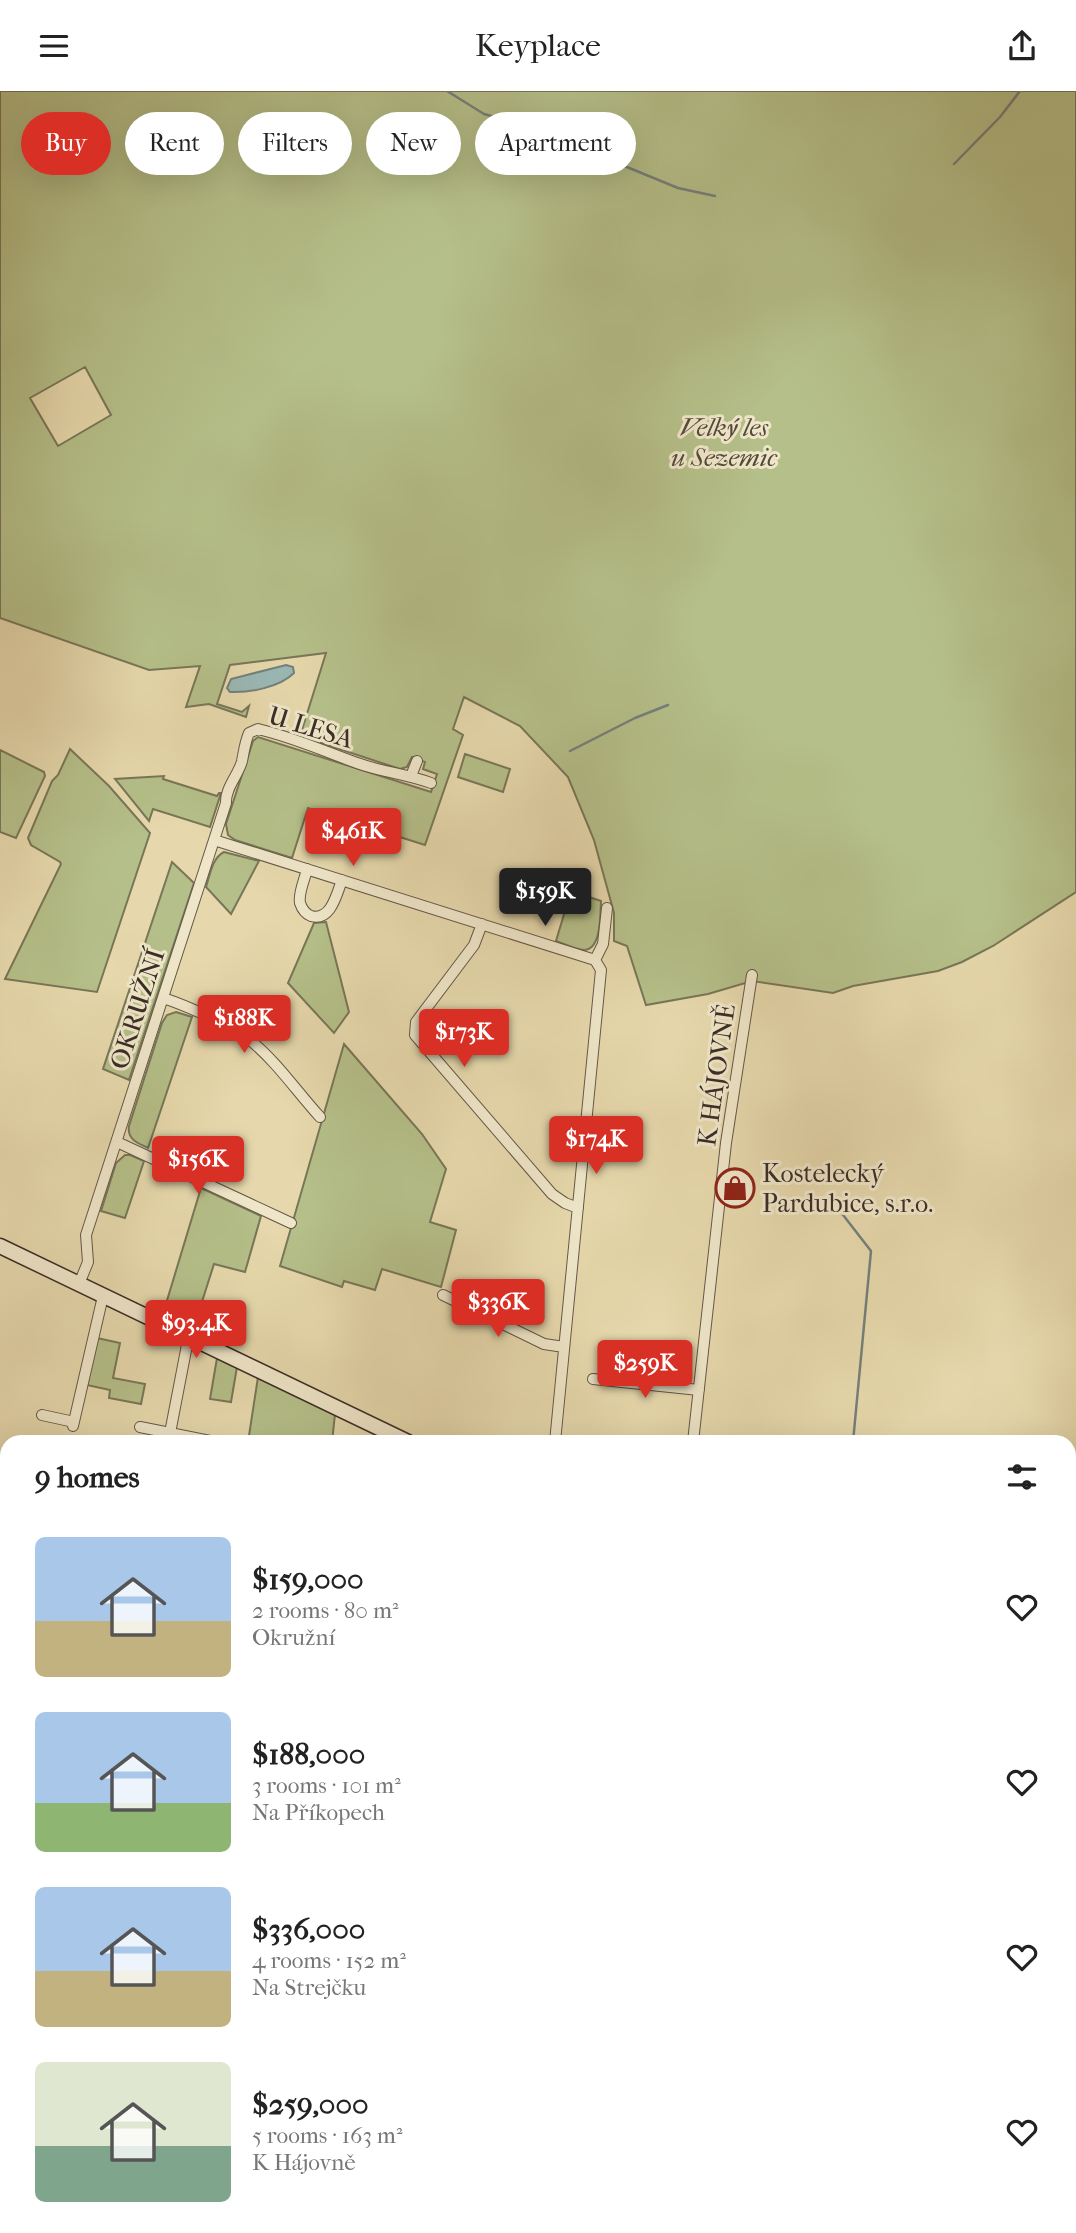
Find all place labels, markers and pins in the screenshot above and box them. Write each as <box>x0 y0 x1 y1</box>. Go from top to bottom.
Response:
pin: $461K <box>304 809 402 868</box>
pin: $159K <box>496 869 594 928</box>
pin: $188K <box>195 995 293 1055</box>
pin: $173K <box>415 1009 513 1069</box>
pin: $174K <box>547 1117 645 1176</box>
pin: $156K <box>149 1137 247 1196</box>
place label: Kostelecký Pardubice, s.r.o. <box>762 1158 933 1219</box>
shop icon: Kostelecký Pardubice, s.r.o. <box>714 1167 756 1209</box>
pin: $336K <box>449 1279 547 1339</box>
pin: $93.4K <box>139 1301 253 1360</box>
pin: $259K <box>596 1341 694 1400</box>

